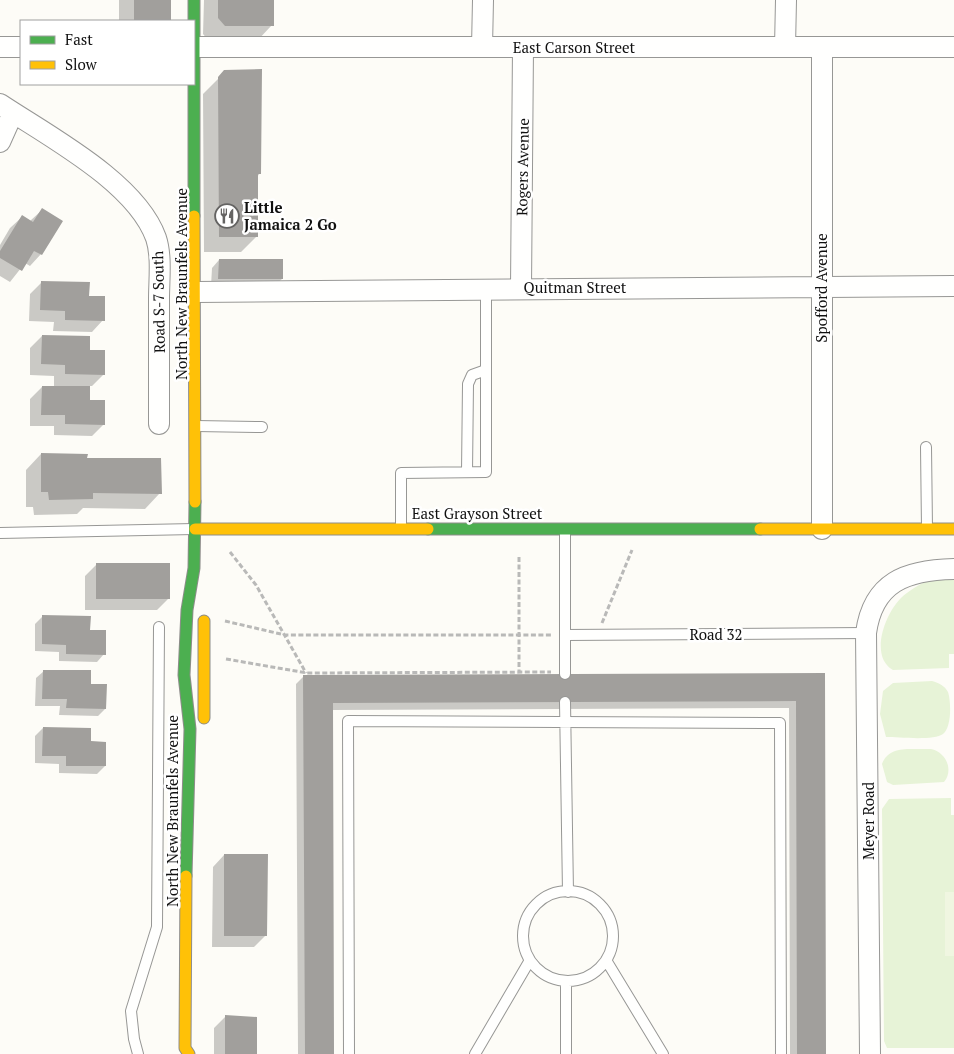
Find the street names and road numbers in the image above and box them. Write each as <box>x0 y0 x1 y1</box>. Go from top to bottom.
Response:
street label: East Carson Street <box>513 37 636 57</box>
street label: Rogers Avenue <box>511 118 533 216</box>
street label: North New Braunfels Avenue <box>171 188 191 380</box>
street label: Spofford Avenue <box>811 233 831 343</box>
street label: Road S-7 South <box>147 250 169 353</box>
street label: Quitman Street <box>524 277 627 297</box>
street label: East Grayson Street <box>412 503 543 523</box>
street label: Road 32 <box>689 624 743 644</box>
street label: North New Braunfels Avenue <box>162 715 182 907</box>
street label: Meyer Road <box>858 782 878 860</box>

